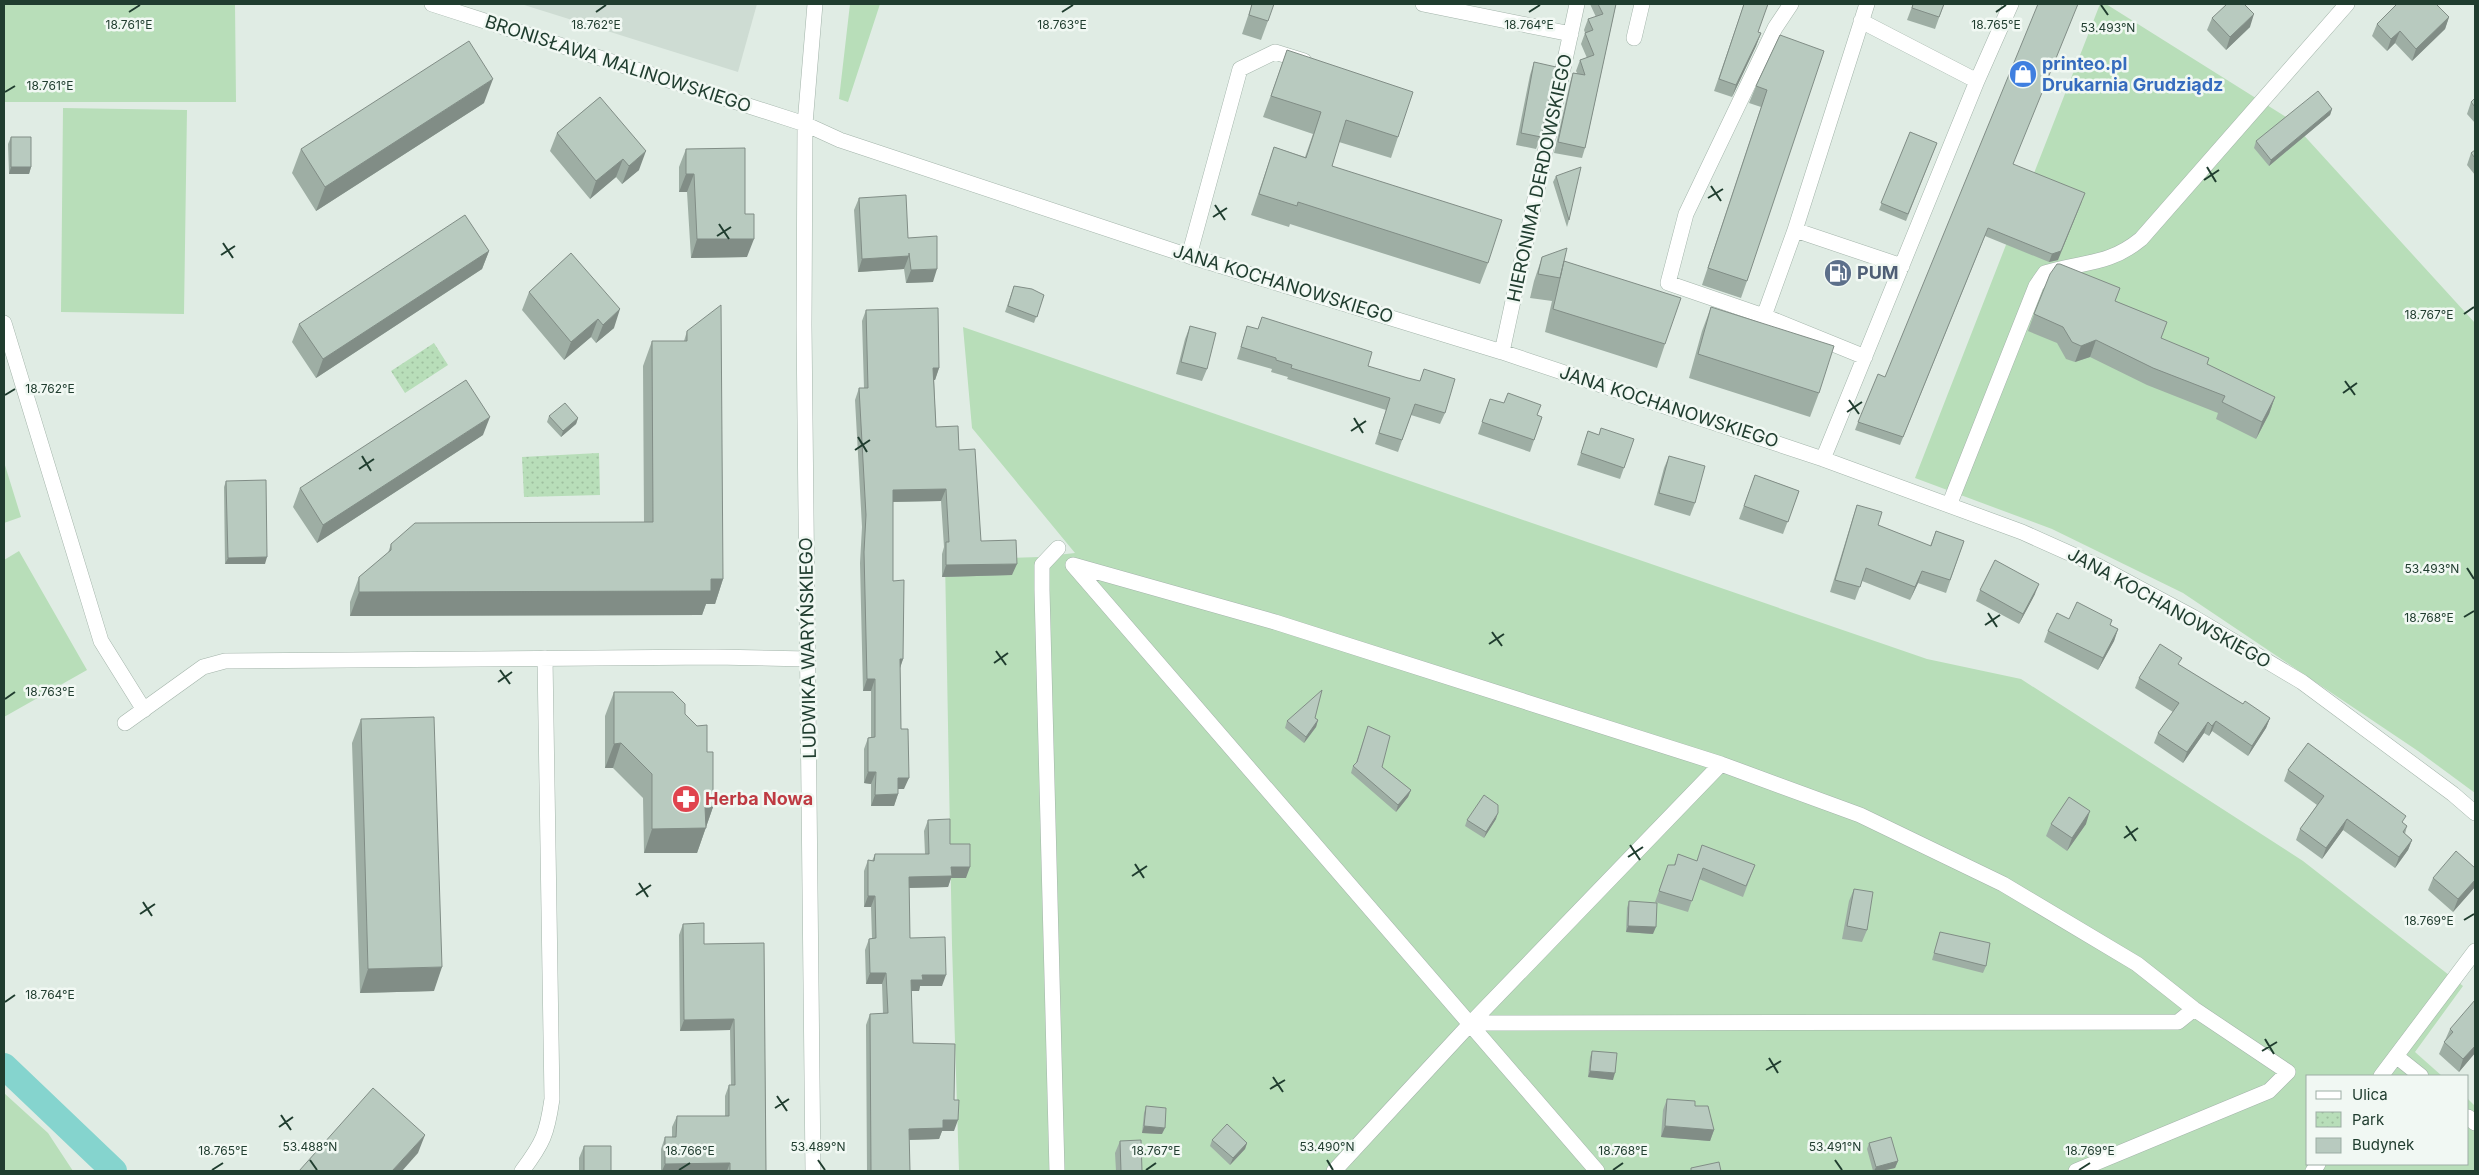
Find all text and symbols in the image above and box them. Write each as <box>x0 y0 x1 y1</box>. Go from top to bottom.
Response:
street label: BRONISŁAWA MALINOWSKIEGO <box>482 10 754 117</box>
text: 18.761°E <box>106 17 152 32</box>
text: 18.762°E <box>571 17 621 32</box>
text: 18.763°E <box>1037 17 1087 32</box>
text: 18.764°E <box>1504 17 1554 32</box>
text: 18.765°E <box>1971 17 2021 32</box>
text: 53.493°N <box>2081 20 2135 35</box>
street label: HIERONIMA DERDOWSKIEGO <box>1503 52 1576 304</box>
place label: printeo.pl Drukarnia Grudziądz <box>2042 53 2223 95</box>
shop icon: printeo.pl Drukarnia Grudziądz <box>2008 59 2038 89</box>
text: 18.761°E <box>27 78 73 93</box>
street label: JANA KOCHANOWSKIEGO <box>1171 240 1396 327</box>
fuel station icon: PUM <box>1823 258 1853 288</box>
place label: PUM <box>1857 262 1899 283</box>
text: 18.767°E <box>2405 307 2453 322</box>
street label: JANA KOCHANOWSKIEGO <box>1557 361 1781 452</box>
text: 18.762°E <box>25 381 75 396</box>
street label: LUDWIKA WARYŃSKIEGO <box>794 537 820 759</box>
street label: JANA KOCHANOWSKIEGO <box>2064 543 2275 672</box>
text: 53.493°N <box>2405 561 2459 576</box>
text: 18.768°E <box>2404 610 2454 625</box>
text: 18.763°E <box>25 684 75 699</box>
pharmacy icon: Herba Nowa <box>671 784 701 814</box>
place label: Herba Nowa <box>705 788 813 809</box>
text: 18.769°E <box>2404 913 2454 928</box>
text: 18.764°E <box>25 987 75 1002</box>
legend <box>2306 1075 2469 1165</box>
text: Ulica <box>2352 1085 2388 1104</box>
text: Park <box>2352 1110 2385 1129</box>
text: Budynek <box>2352 1135 2415 1154</box>
text: 53.488°N <box>283 1139 337 1154</box>
text: 53.489°N <box>790 1139 846 1154</box>
text: 53.490°N <box>1299 1139 1355 1154</box>
text: 53.491°N <box>1809 1139 1861 1154</box>
text: 18.765°E <box>198 1143 248 1158</box>
text: 18.766°E <box>665 1143 715 1158</box>
text: 18.767°E <box>1132 1143 1180 1158</box>
text: 18.768°E <box>1598 1143 1648 1158</box>
text: 18.769°E <box>2065 1143 2115 1158</box>

